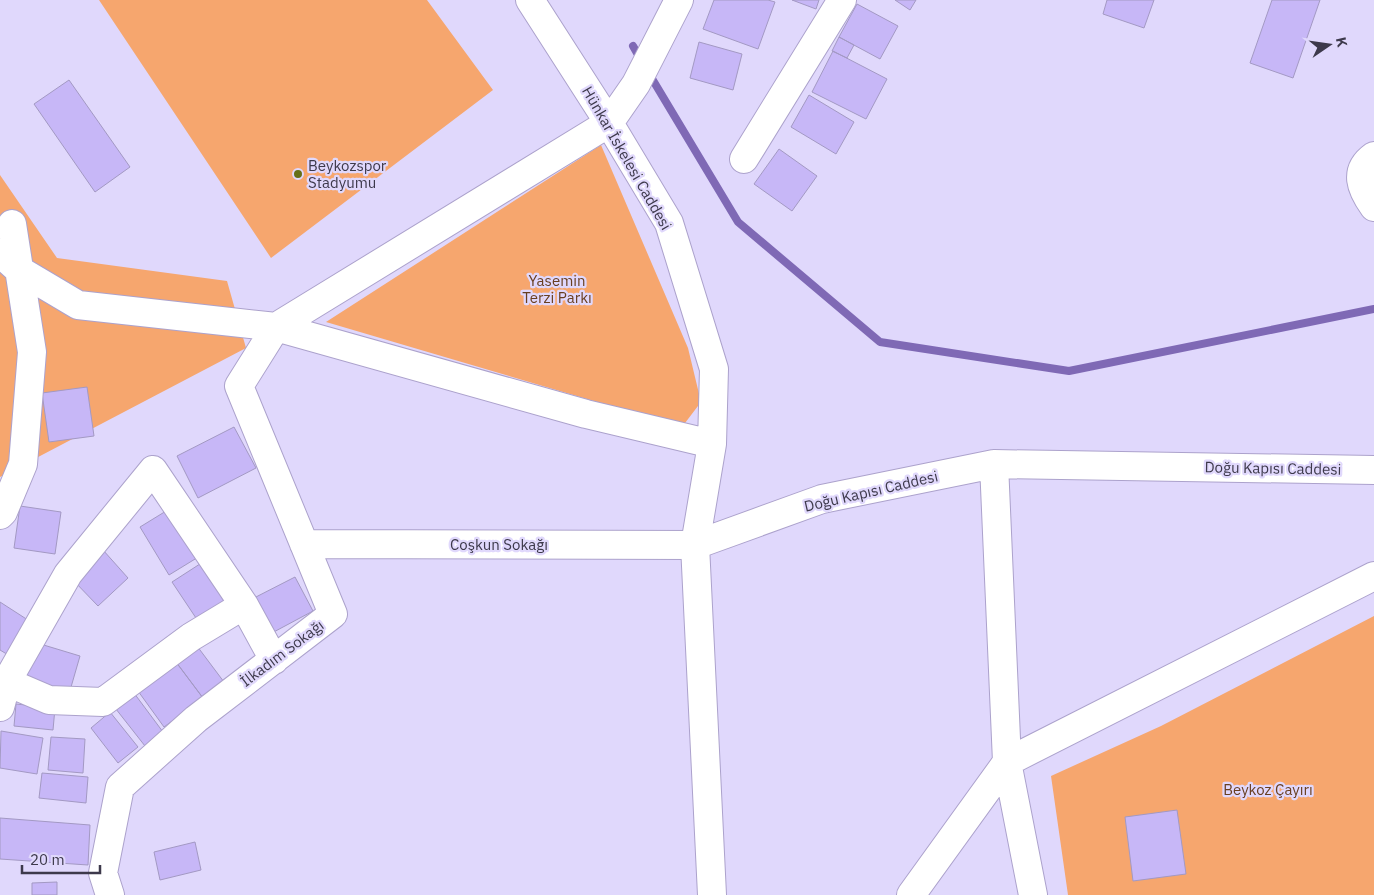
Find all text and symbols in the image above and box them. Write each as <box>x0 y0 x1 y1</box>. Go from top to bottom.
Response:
north arrow <box>1304 20 1354 70</box>
text: K <box>1332 35 1352 49</box>
street label: Hünkar İskelesi Caddesi <box>578 83 676 233</box>
place label: Beykozspor Stadyumu <box>308 156 387 192</box>
marker: Beykozspor Stadyumu <box>292 168 304 180</box>
park label: Yasemin Terzi Parkı <box>522 271 592 307</box>
street label: Doğu Kapısı Caddesi <box>1204 457 1342 479</box>
street label: Doğu Kapısı Caddesi <box>802 466 940 516</box>
street label: Coşkun Sokağı <box>450 535 548 554</box>
street label: İlkadım Sokağı <box>236 615 328 691</box>
park label: Beykoz Çayırı <box>1223 780 1313 799</box>
scale bar <box>22 842 100 874</box>
text: 20 m <box>30 850 65 869</box>

